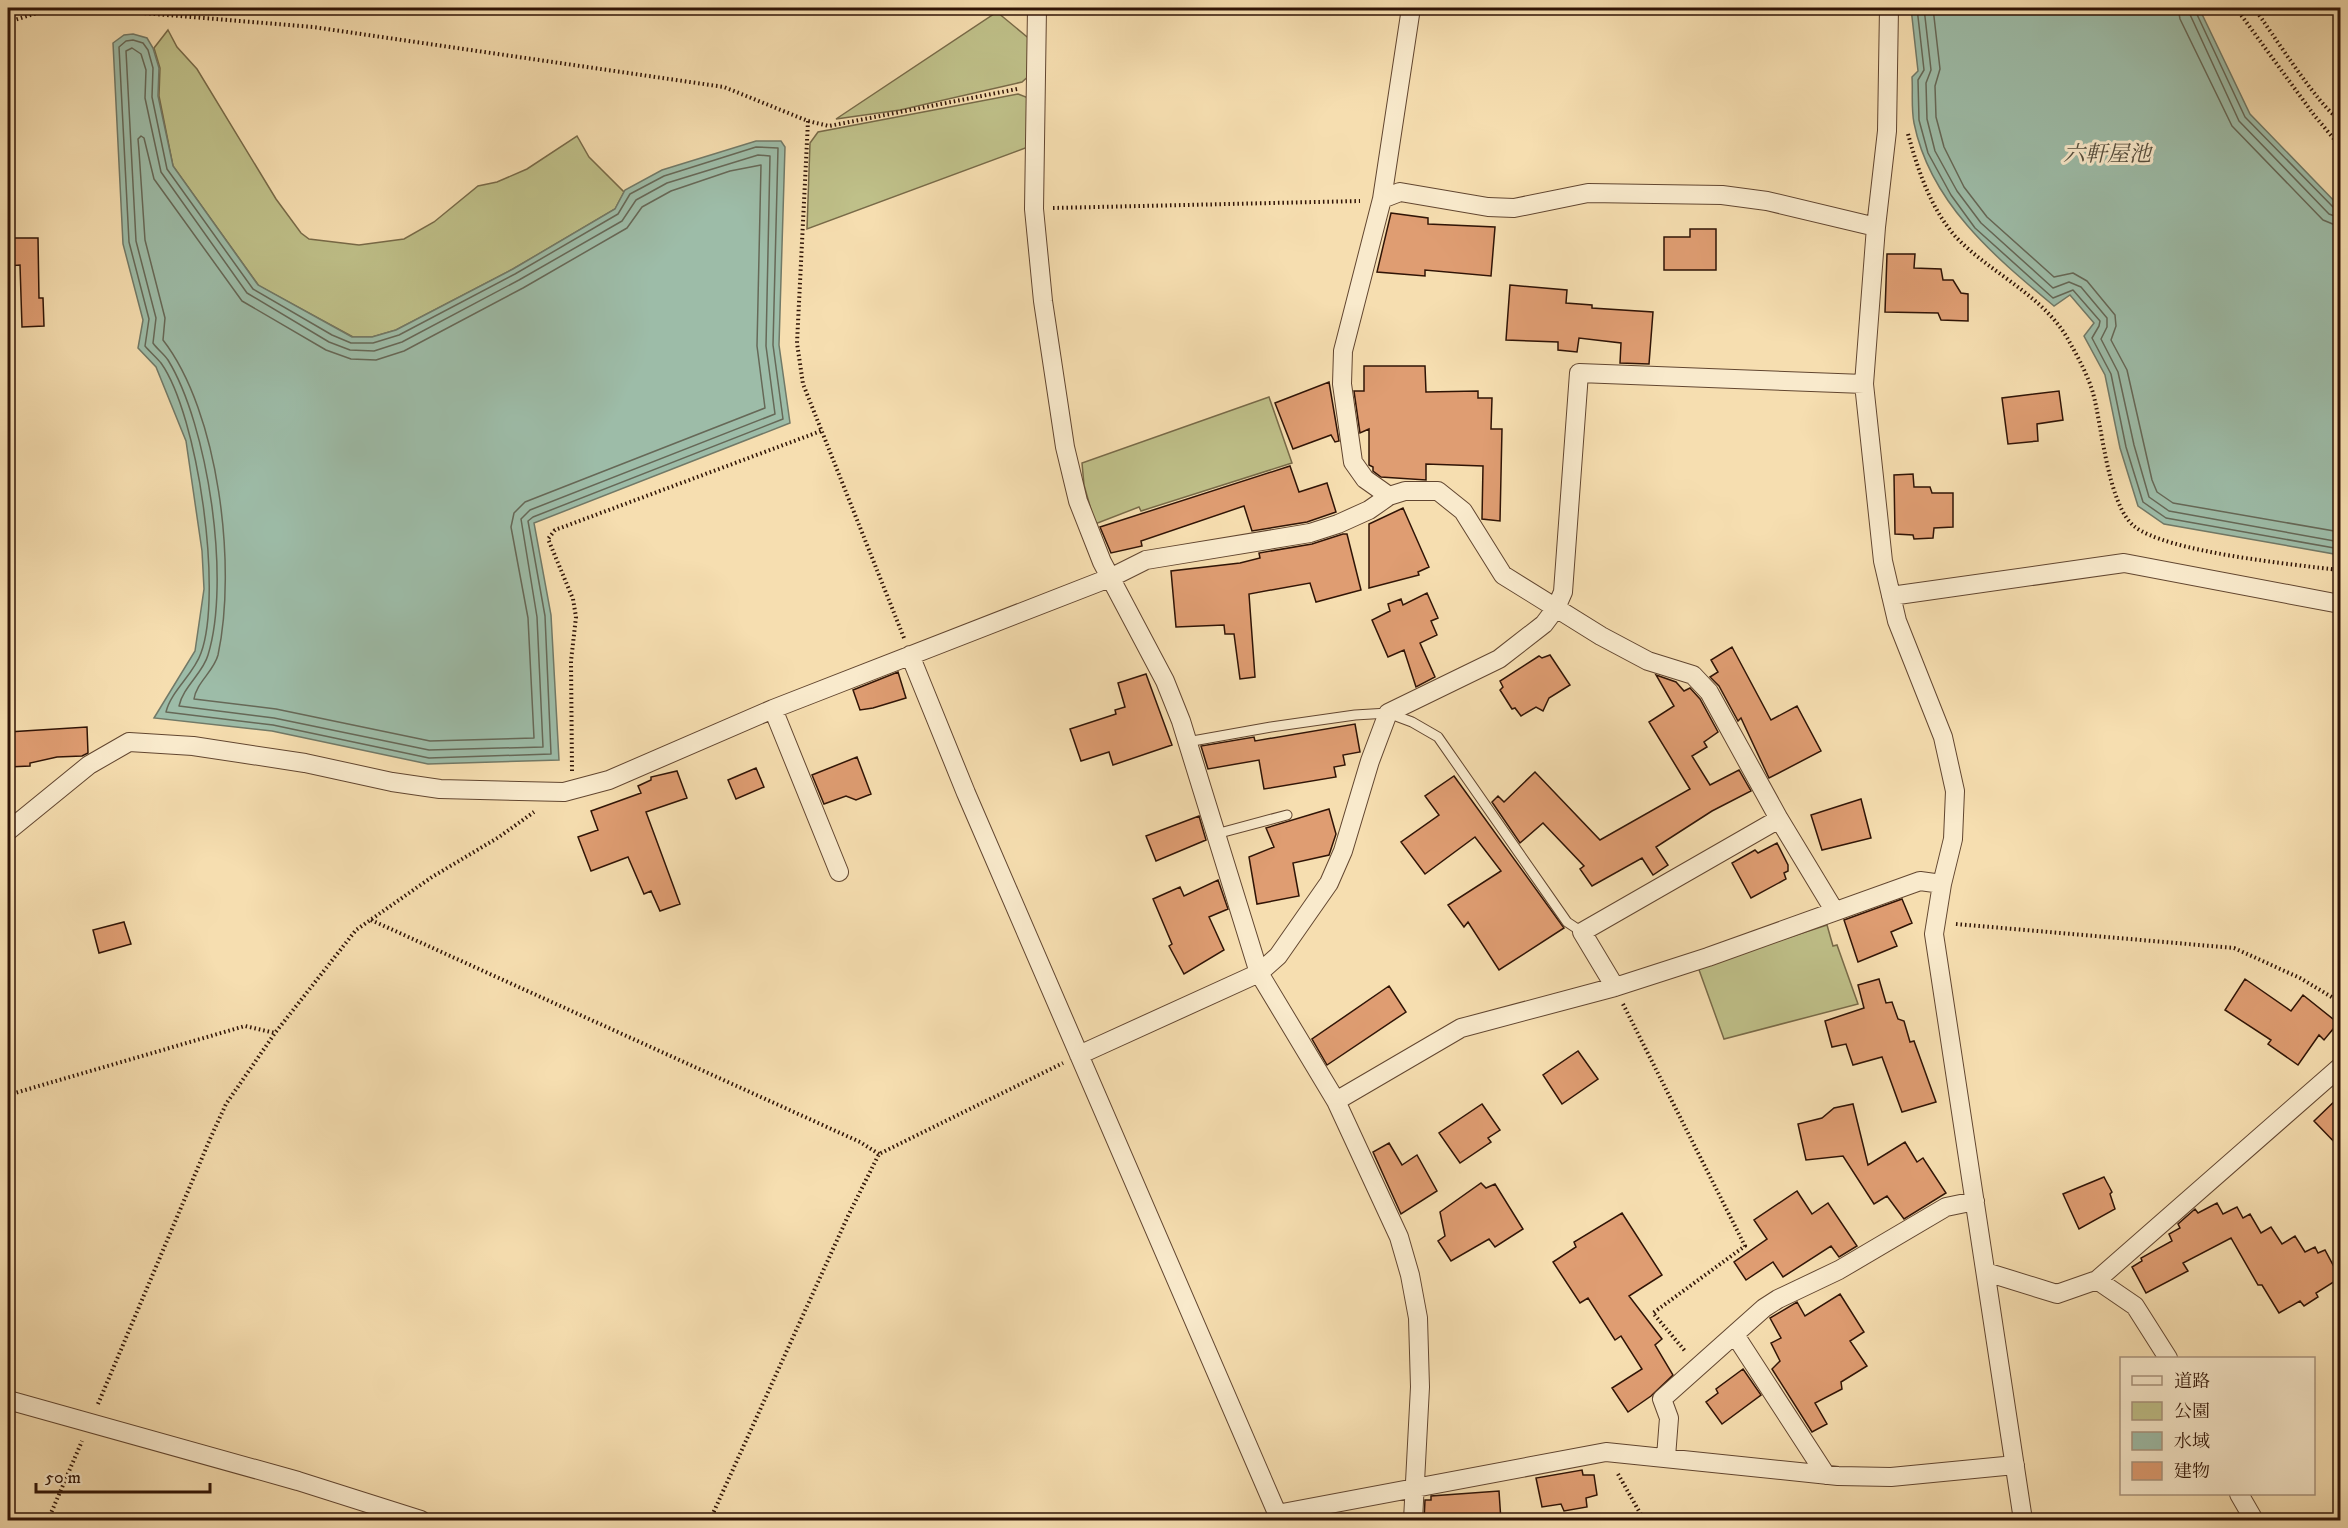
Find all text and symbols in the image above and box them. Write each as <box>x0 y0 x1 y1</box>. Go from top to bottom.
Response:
water label: 六軒屋池 <box>2063 141 2154 168</box>
legend <box>2120 1357 2315 1495</box>
text: 道路 <box>2174 1371 2210 1393</box>
text: 公園 <box>2174 1401 2210 1423</box>
text: 水域 <box>2174 1431 2210 1453</box>
scale bar <box>36 1456 210 1494</box>
text: 建物 <box>2174 1461 2210 1483</box>
text: 50 m <box>45 1467 81 1489</box>

